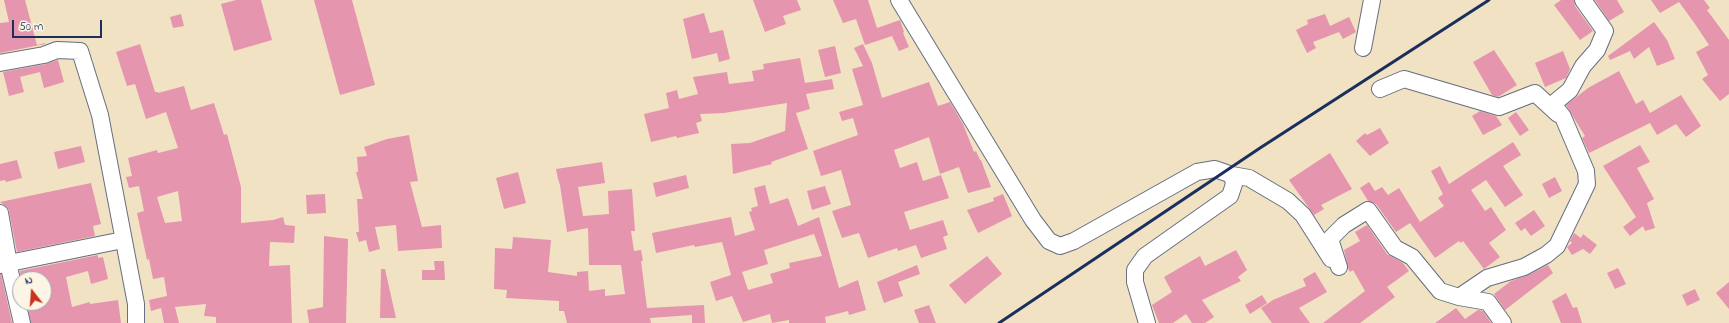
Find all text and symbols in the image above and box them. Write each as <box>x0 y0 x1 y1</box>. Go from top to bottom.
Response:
scale bar <box>14 12 104 38</box>
text: 50 m <box>19 18 43 36</box>
north arrow <box>12 271 52 311</box>
text: N <box>23 272 35 289</box>

